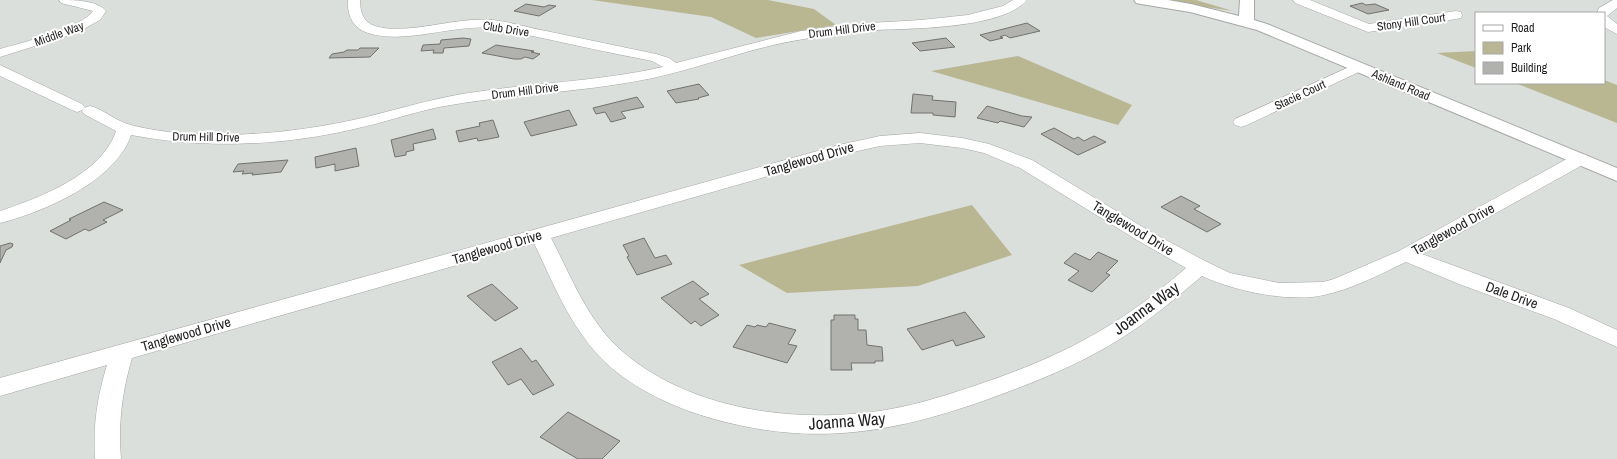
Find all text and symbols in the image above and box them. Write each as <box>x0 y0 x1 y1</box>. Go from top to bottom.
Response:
street label: Stony Hill Court <box>1376 9 1446 35</box>
legend <box>1475 12 1605 84</box>
street label: Club Drive <box>482 17 530 41</box>
street label: Middle Way <box>32 18 86 50</box>
street label: Drum Hill Drive <box>808 18 876 42</box>
text: Road <box>1511 20 1535 36</box>
text: Park <box>1511 40 1531 56</box>
text: Building <box>1511 60 1548 76</box>
street label: Ashland Road <box>1369 65 1433 104</box>
street label: Stacie Court <box>1272 76 1328 114</box>
street label: Drum Hill Drive <box>491 79 559 103</box>
street label: Drum Hill Drive <box>172 128 240 146</box>
street label: Tanglewood Drive <box>762 138 856 180</box>
street label: Tanglewood Drive <box>1089 197 1177 259</box>
street label: Tanglewood Drive <box>1408 199 1498 259</box>
street label: Tanglewood Drive <box>450 226 544 268</box>
street label: Joanna Way <box>1108 276 1184 340</box>
street label: Dale Drive <box>1483 277 1541 313</box>
street label: Tanglewood Drive <box>139 313 233 355</box>
street label: Joanna Way <box>808 406 886 435</box>

